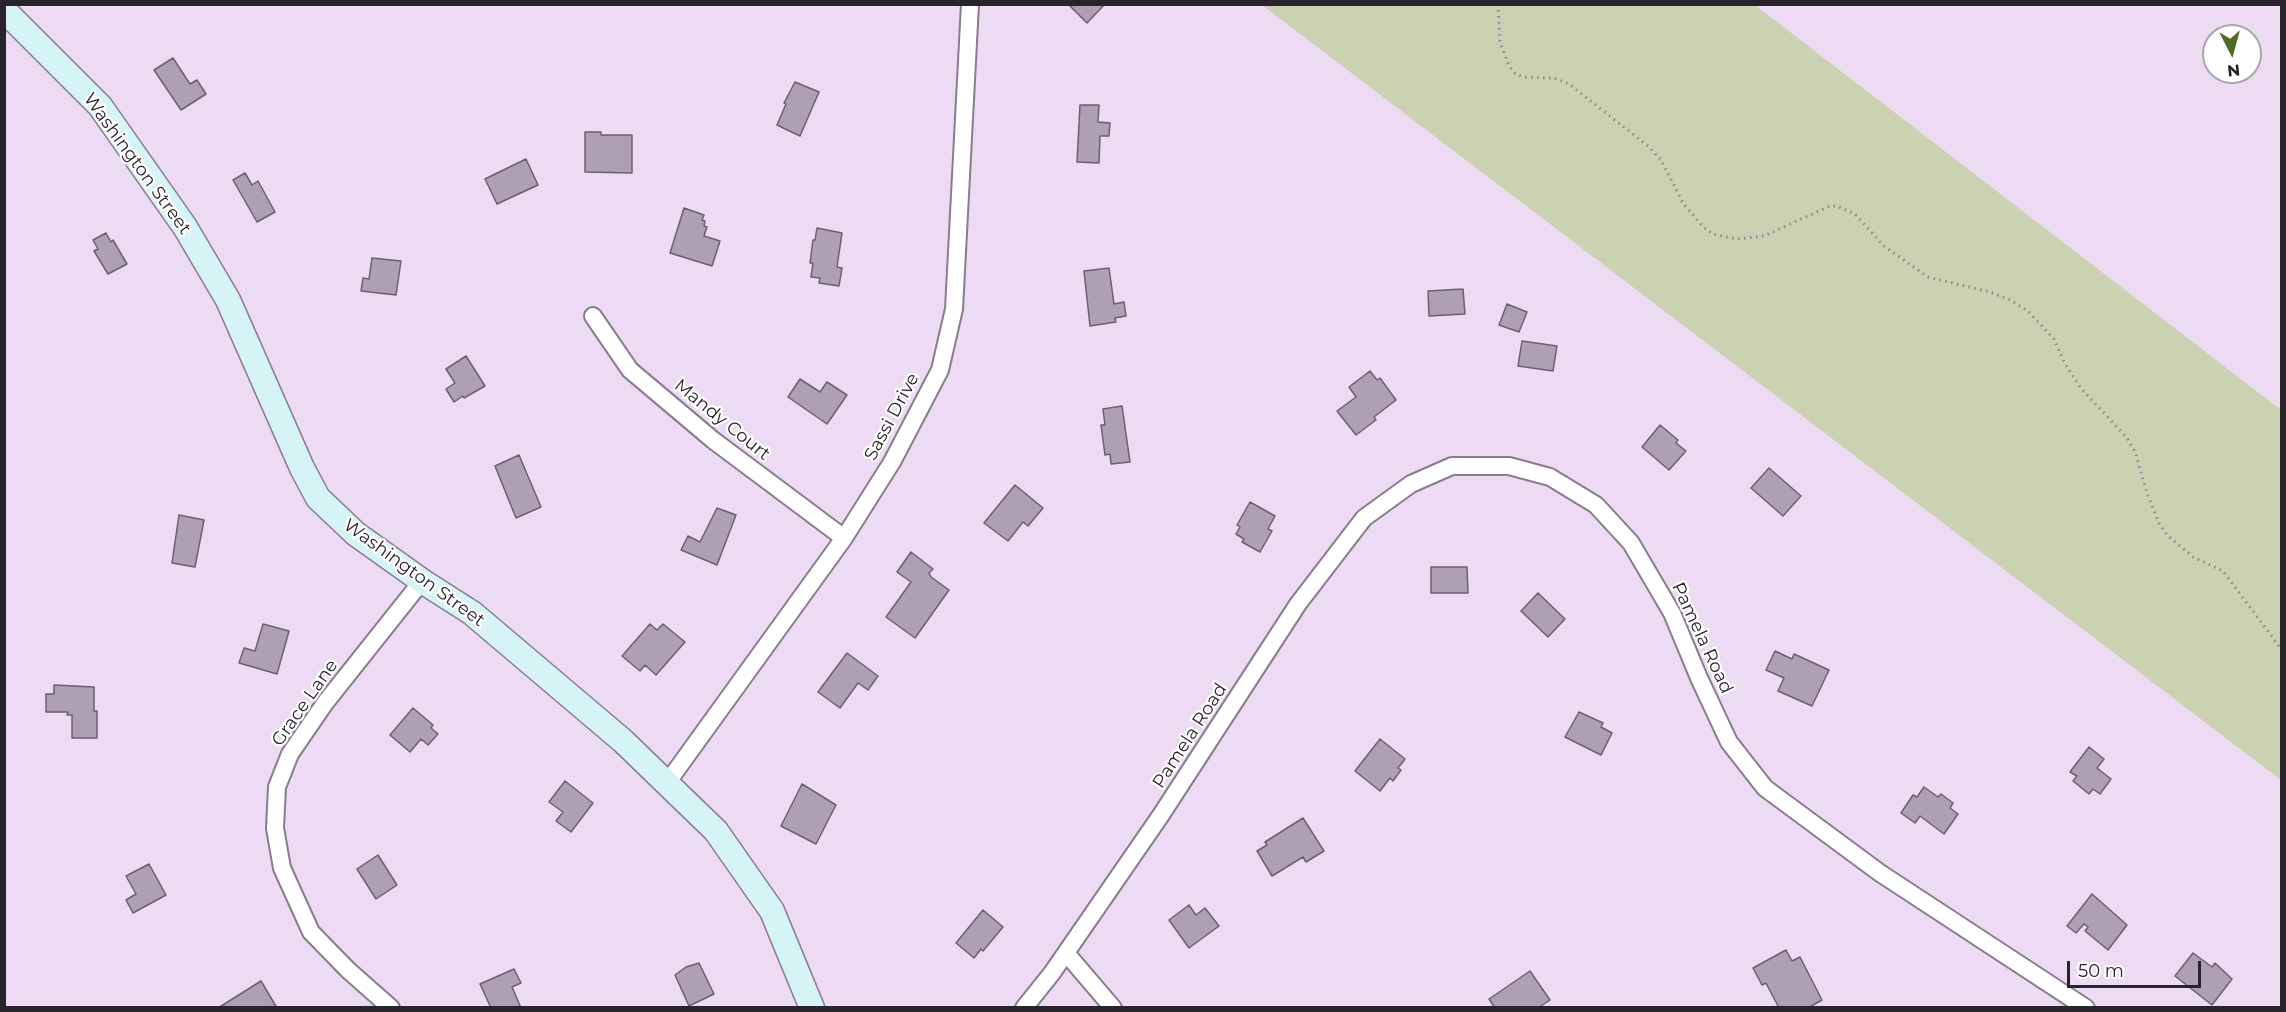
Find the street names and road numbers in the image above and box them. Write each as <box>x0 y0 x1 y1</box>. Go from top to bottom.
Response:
street label: Washington Street <box>78 89 196 239</box>
street label: Sassi Drive <box>860 370 924 464</box>
street label: Mandy Court <box>670 375 774 465</box>
street label: Washington Street <box>339 514 489 632</box>
street label: Pamela Road <box>1667 579 1737 697</box>
street label: Grace Lane <box>267 656 343 750</box>
street label: Pamela Road <box>1148 680 1232 792</box>

